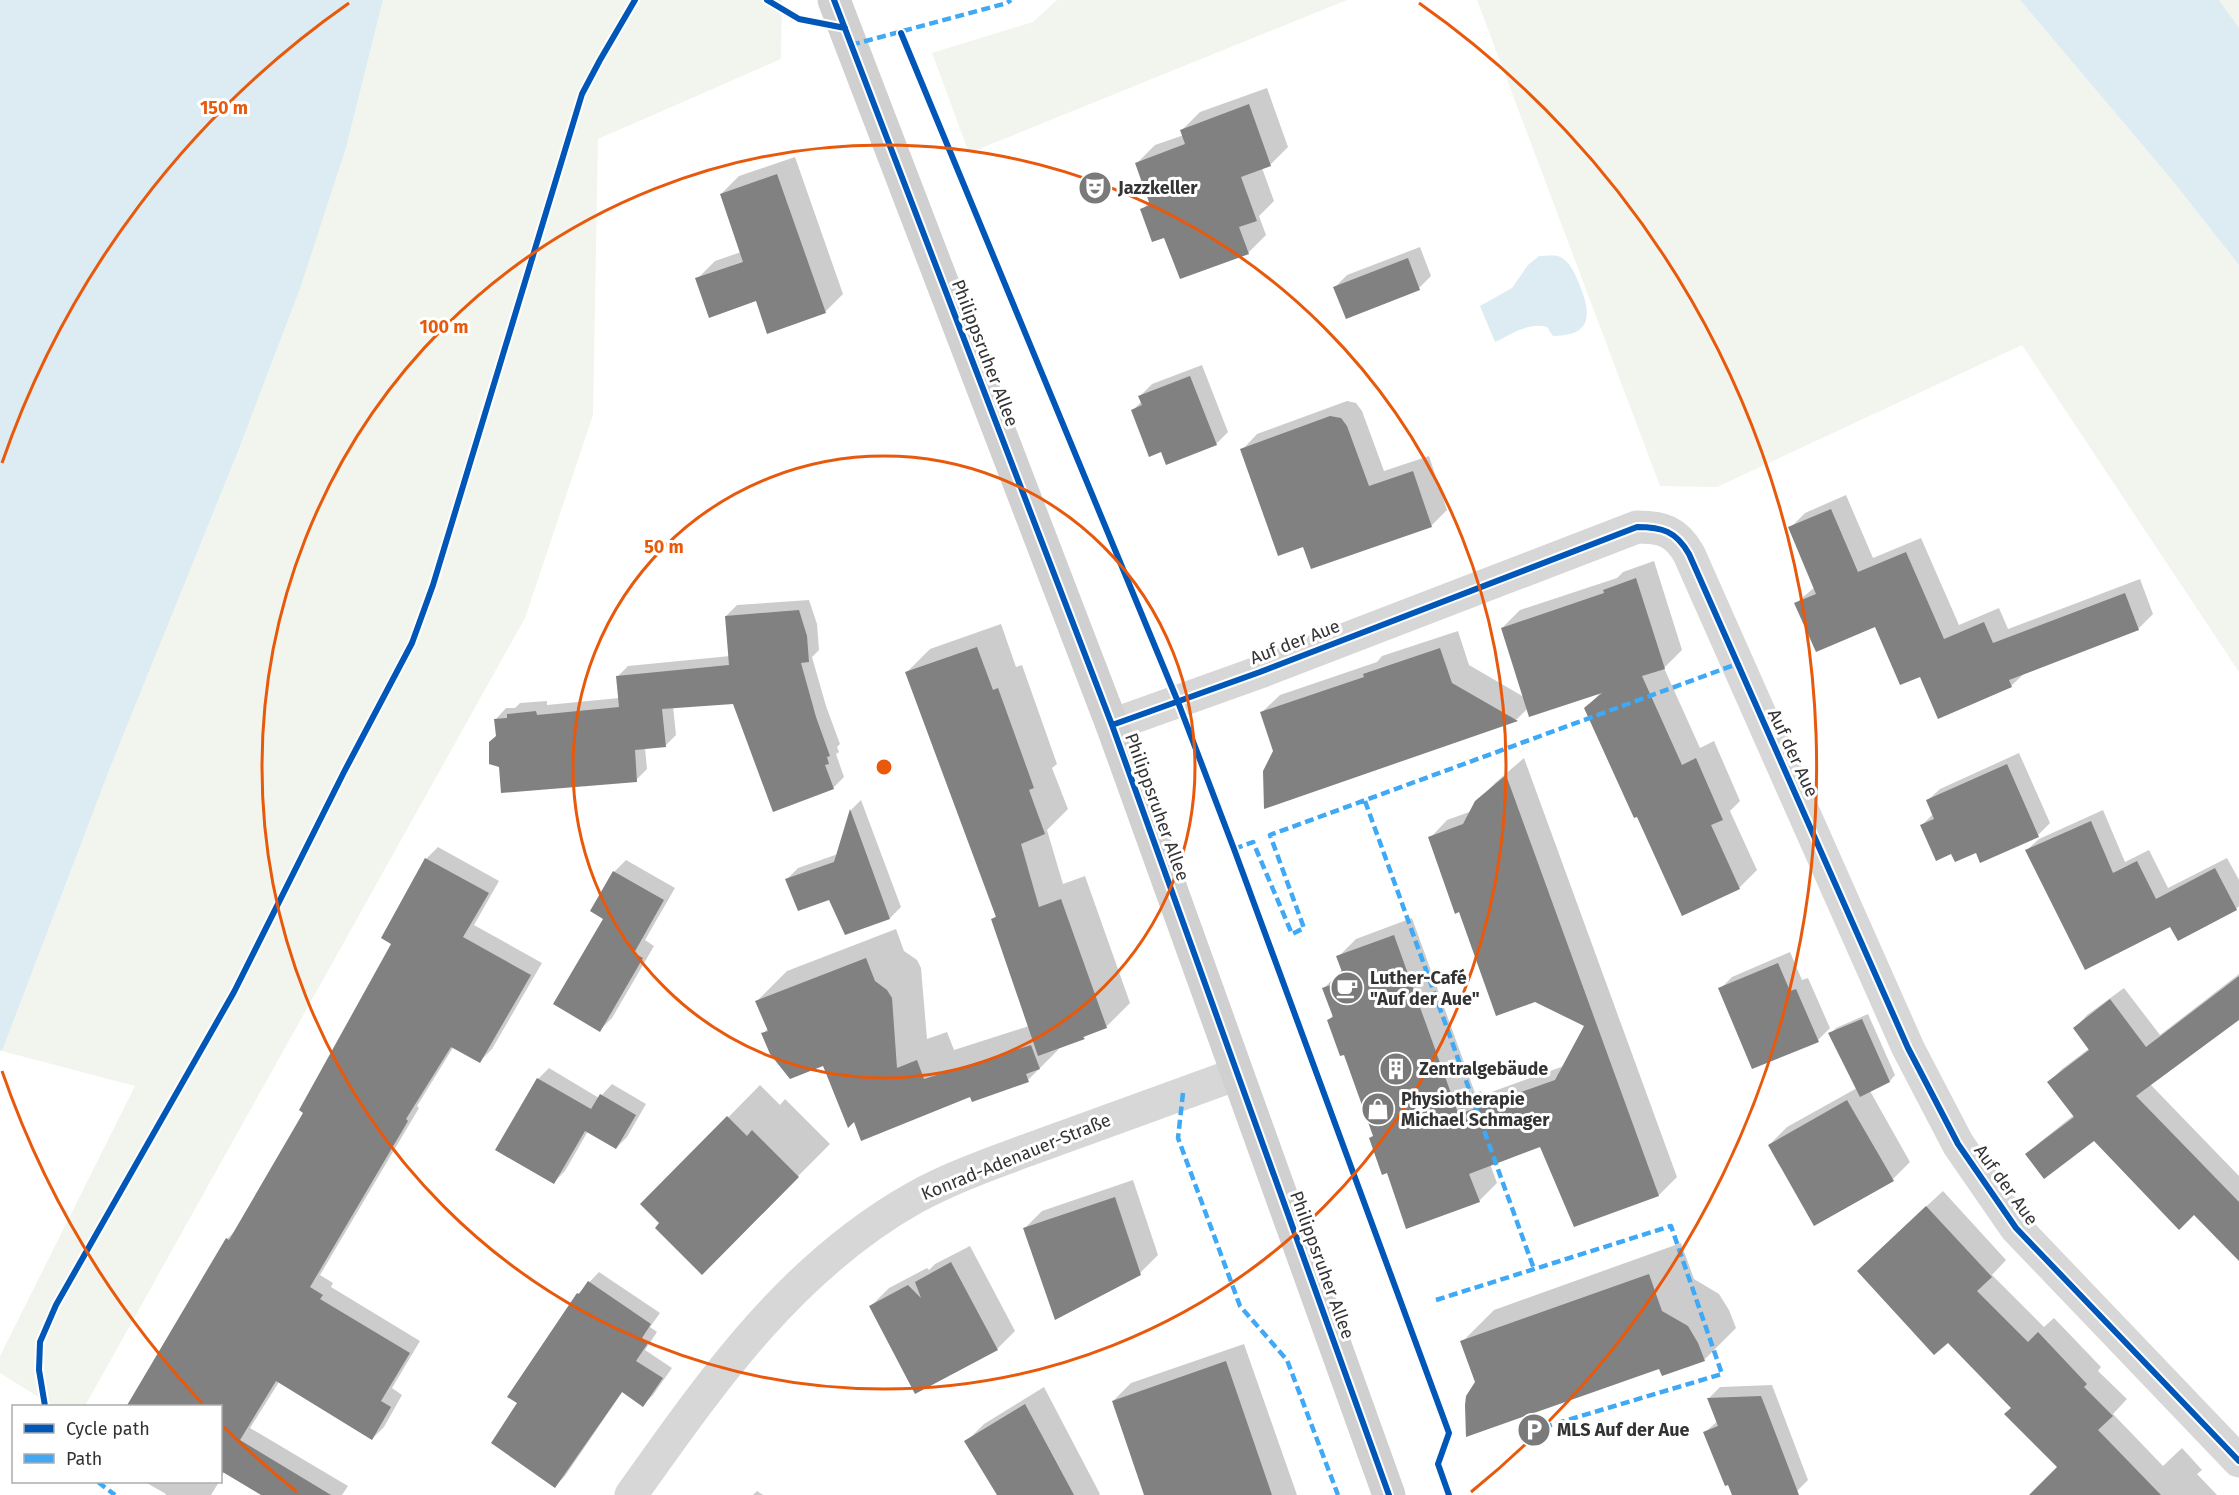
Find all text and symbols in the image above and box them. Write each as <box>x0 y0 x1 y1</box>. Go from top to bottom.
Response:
text: 150 m <box>200 97 248 119</box>
theatre icon: Jazzkeller <box>1077 170 1113 206</box>
place label: Jazzkeller <box>1117 177 1198 199</box>
street label: Philippsruher Allee <box>947 276 1023 430</box>
text: 100 m <box>420 316 468 338</box>
text: 50 m <box>644 536 684 558</box>
street label: Auf der Aue <box>1247 615 1343 669</box>
street label: Auf der Aue <box>1763 706 1823 800</box>
street label: Philippsruher Allee <box>1120 730 1194 884</box>
centre of rings <box>874 757 894 777</box>
place label: Luther-Café "Auf der Aue" <box>1370 967 1480 1010</box>
cafe icon: Luther-Café "Auf der Aue" <box>1329 970 1365 1006</box>
building icon: Zentralgebäude <box>1378 1051 1414 1087</box>
place label: Zentralgebäude <box>1419 1058 1548 1080</box>
place label: Physiotherapie Michael Schmager <box>1401 1088 1550 1131</box>
shop icon: Physiotherapie Michael Schmager <box>1360 1091 1396 1127</box>
street label: Konrad-Adenauer-Straße <box>918 1109 1114 1205</box>
street label: Auf der Aue <box>1969 1140 2043 1230</box>
street label: Philippsruher Allee <box>1285 1188 1359 1342</box>
legend <box>12 1405 222 1483</box>
parking icon: MLS Auf der Aue <box>1516 1412 1552 1448</box>
text: Cycle path <box>66 1418 150 1440</box>
place label: MLS Auf der Aue <box>1557 1419 1689 1441</box>
text: Path <box>66 1448 102 1470</box>

